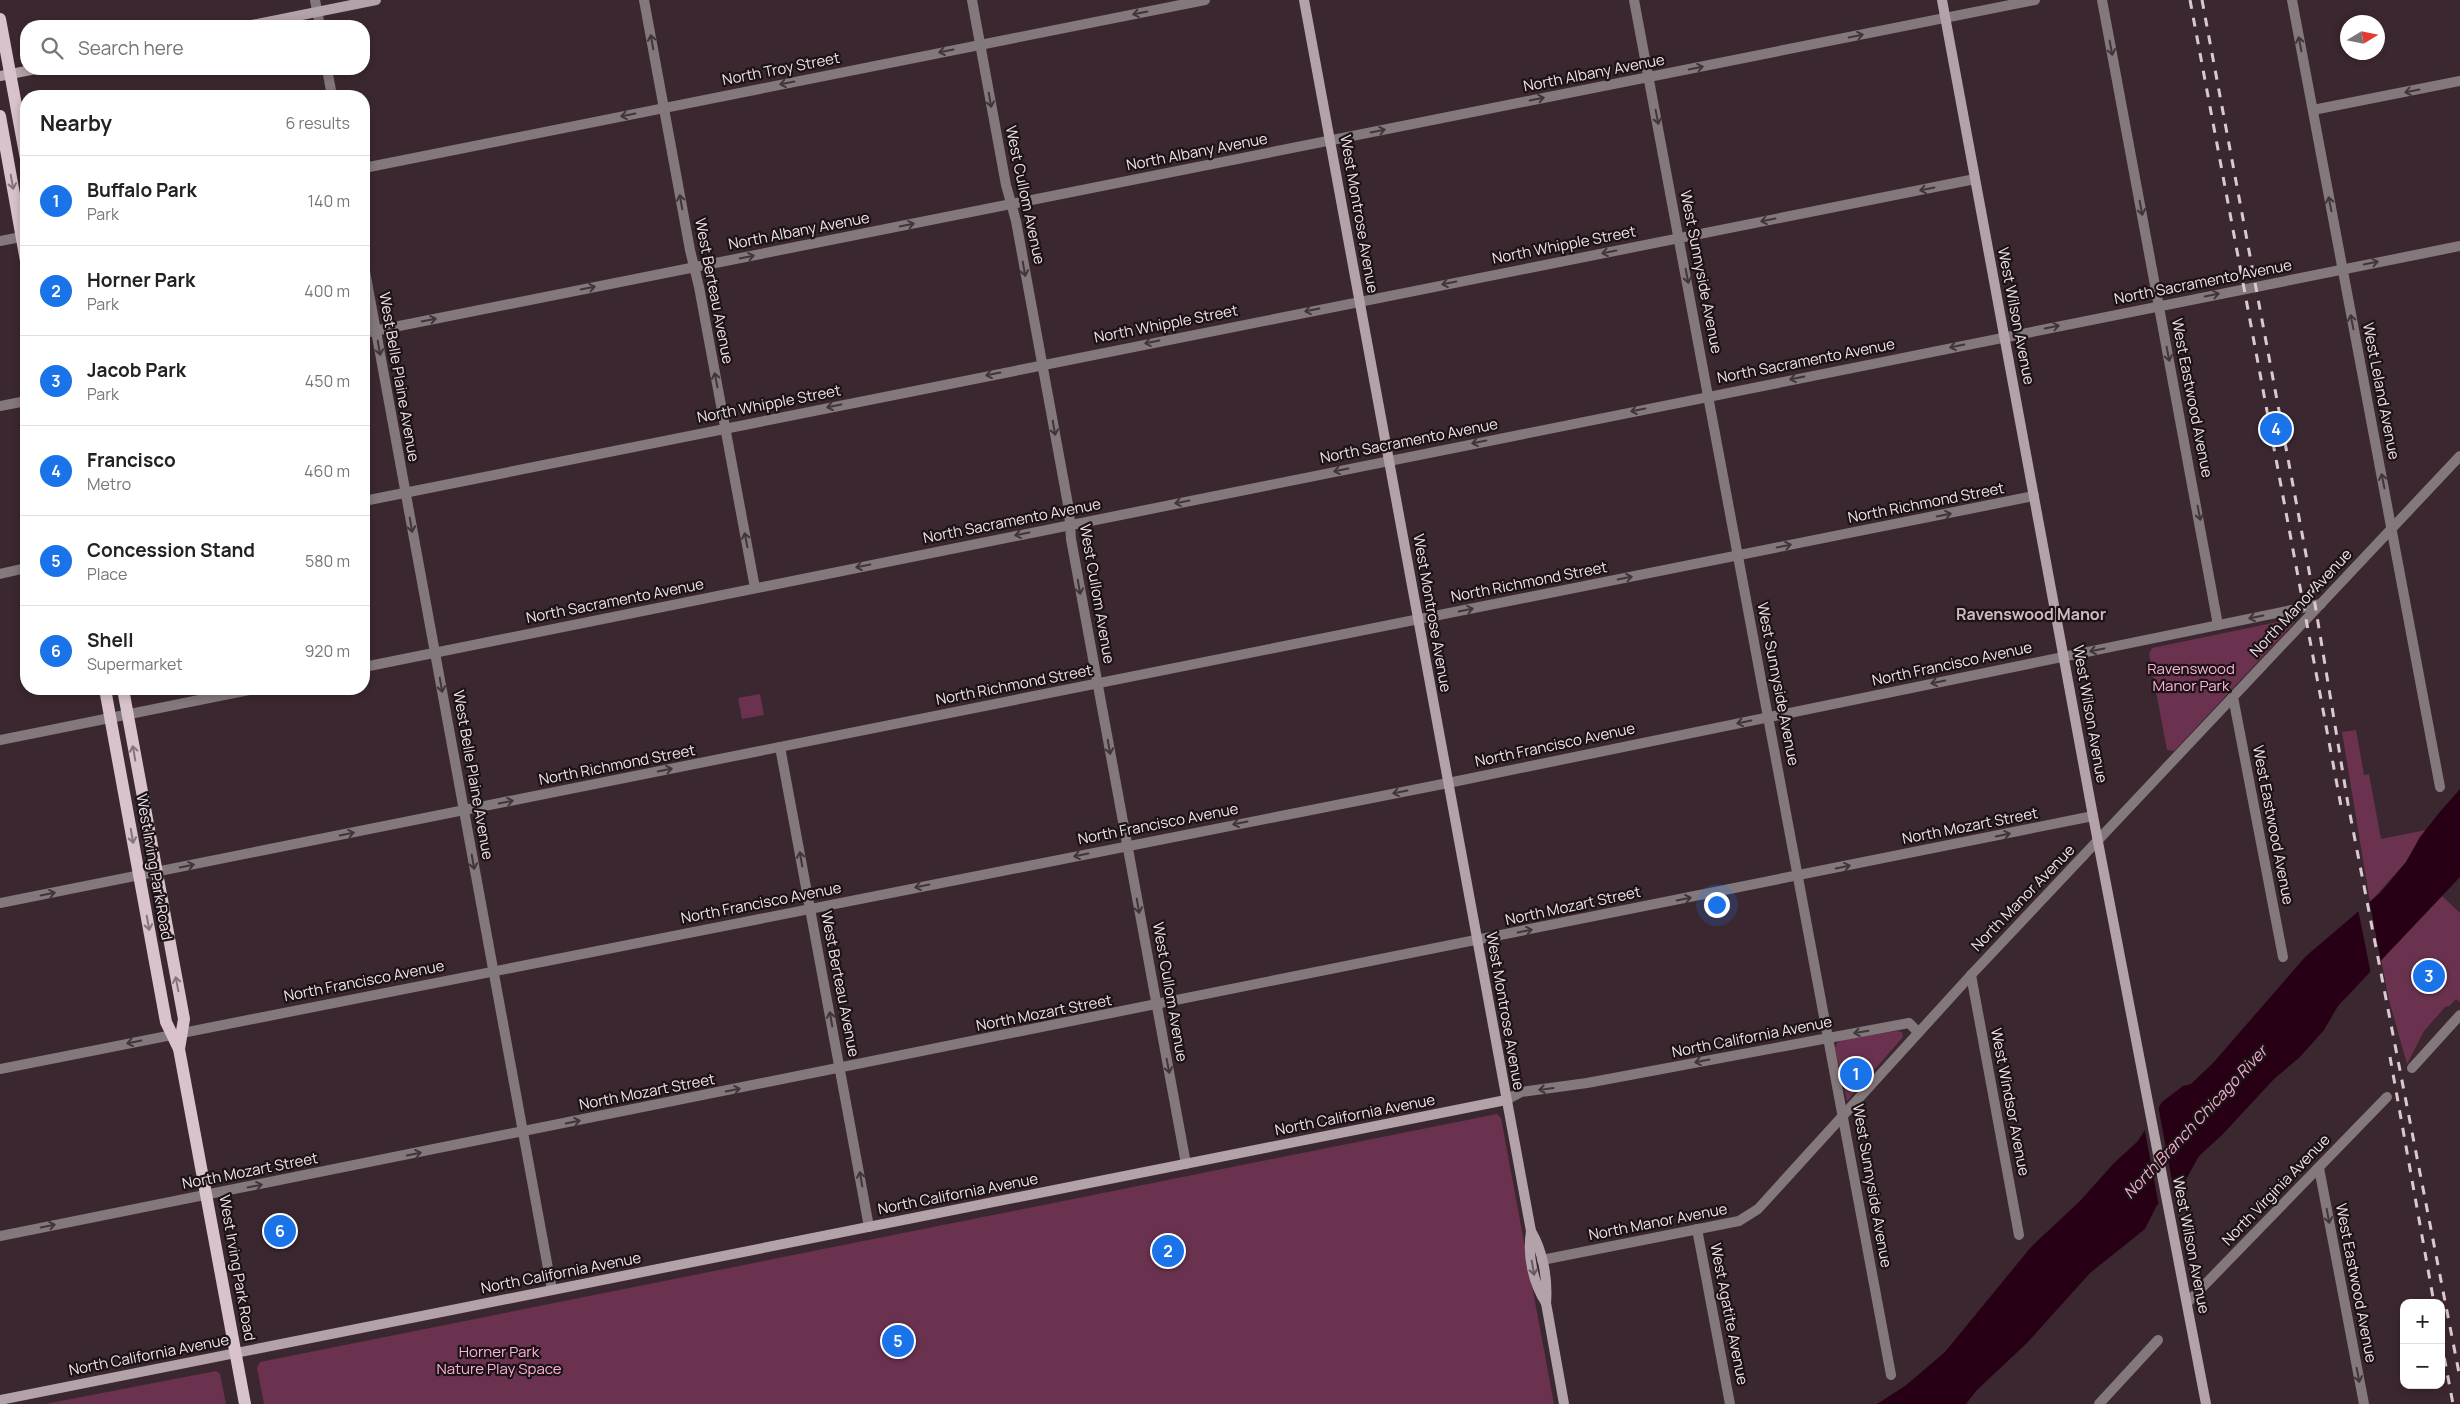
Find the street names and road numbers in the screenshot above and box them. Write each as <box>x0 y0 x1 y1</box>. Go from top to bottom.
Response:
street label: North Troy Street <box>720 47 842 90</box>
street label: North Albany Avenue <box>1521 48 1667 97</box>
street label: West Cullom Avenue <box>1001 124 1051 266</box>
street label: North Albany Avenue <box>1124 127 1270 176</box>
street label: West Montrose Avenue <box>1335 133 1384 295</box>
street label: West Sunnyside Avenue <box>1675 189 1728 355</box>
street label: North Albany Avenue <box>726 206 872 255</box>
street label: West Berteau Avenue <box>690 216 739 366</box>
street label: North Whipple Street <box>1490 220 1638 269</box>
street label: West Wilson Avenue <box>1993 245 2040 387</box>
street label: North Sacramento Avenue <box>2112 254 2294 309</box>
street label: West Belle Plaine Avenue <box>374 290 425 464</box>
street label: North Whipple Street <box>1092 299 1240 348</box>
street label: West Eastwood Avenue <box>2167 317 2218 480</box>
street label: West Leland Avenue <box>2358 321 2405 461</box>
street label: North Sacramento Avenue <box>1715 333 1897 388</box>
street label: North Whipple Street <box>695 379 843 428</box>
street label: North Sacramento Avenue <box>1318 413 1500 468</box>
street label: North Richmond Street <box>1846 477 2006 528</box>
street label: North Sacramento Avenue <box>921 493 1103 548</box>
street label: West Cullom Avenue <box>1075 522 1120 666</box>
street label: West Montrose Avenue <box>1408 532 1457 694</box>
street label: North Manor Avenue <box>2245 544 2357 661</box>
street label: North Richmond Street <box>1449 556 1609 607</box>
street label: North Sacramento Avenue <box>524 573 706 628</box>
street label: West Sunnyside Avenue <box>1752 601 1805 767</box>
street label: North Francisco Avenue <box>1870 636 2034 691</box>
street label: West Wilson Avenue <box>2068 643 2113 785</box>
street label: North Richmond Street <box>934 659 1094 710</box>
street label: West Belle Plaine Avenue <box>448 688 499 862</box>
street label: North Francisco Avenue <box>1473 717 1637 772</box>
street label: North Richmond Street <box>537 739 697 790</box>
street label: West Eastwood Avenue <box>2248 744 2299 907</box>
street label: West Irving Park Road <box>131 792 178 942</box>
street label: North Francisco Avenue <box>1076 798 1240 849</box>
street label: North Mozart Street <box>1900 802 2040 849</box>
street label: North Manor Avenue <box>1966 840 2079 956</box>
street label: North Francisco Avenue <box>679 877 843 928</box>
street label: North Mozart Street <box>1503 881 1643 930</box>
street label: West Berteau Avenue <box>816 909 865 1059</box>
street label: West Cullom Avenue <box>1148 920 1193 1064</box>
street label: West Montrose Avenue <box>1481 930 1530 1092</box>
street label: North Francisco Avenue <box>282 955 446 1006</box>
street label: North Mozart Street <box>974 989 1114 1036</box>
street label: North California Avenue <box>1670 1011 1834 1062</box>
street label: West Windsor Avenue <box>1986 1026 2035 1178</box>
street label: North Mozart Street <box>577 1068 717 1115</box>
street label: North California Avenue <box>1273 1089 1437 1140</box>
street label: West Sunnyside Avenue <box>1848 1102 1897 1270</box>
street label: North Virginia Avenue <box>2217 1129 2335 1250</box>
street label: North Mozart Street <box>180 1147 320 1194</box>
street label: North California Avenue <box>876 1168 1040 1219</box>
street label: West Wilson Avenue <box>2168 1174 2215 1316</box>
street label: West Irving Park Road <box>214 1193 261 1343</box>
street label: North Manor Avenue <box>1587 1198 1729 1245</box>
street label: West Eastwood Avenue <box>2331 1202 2382 1365</box>
street label: West Agatite Avenue <box>1705 1241 1754 1387</box>
street label: North California Avenue <box>479 1247 643 1298</box>
street label: North California Avenue <box>67 1329 231 1380</box>

